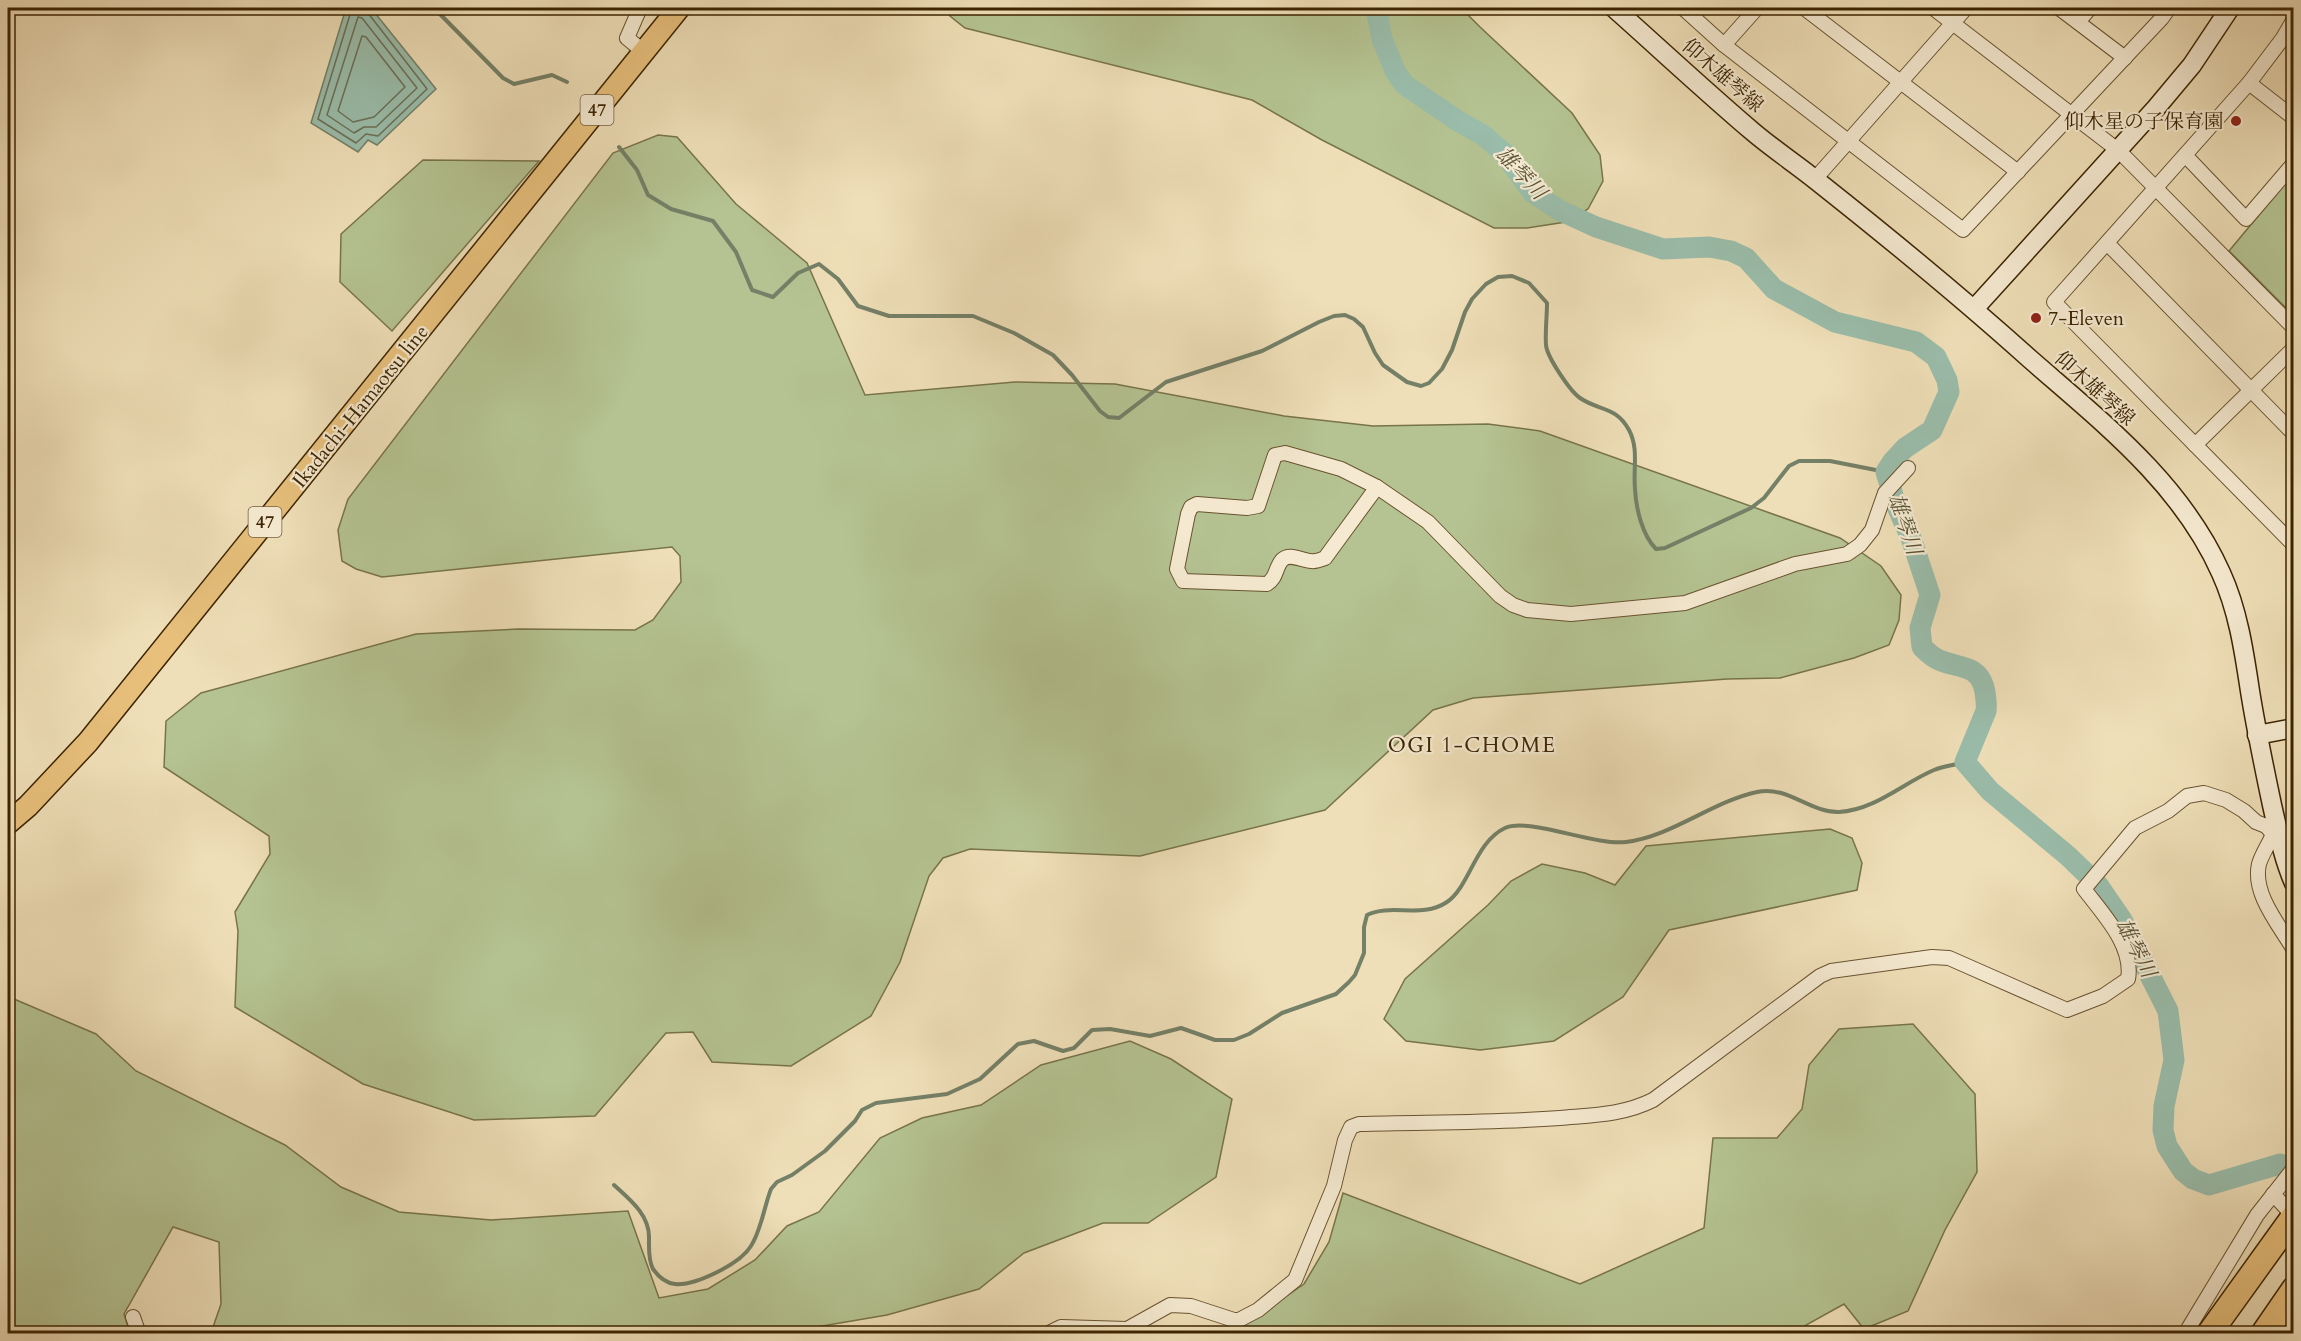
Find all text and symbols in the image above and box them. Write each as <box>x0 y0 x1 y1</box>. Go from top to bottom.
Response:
street label: 仰木雄琴線 <box>1676 32 1769 118</box>
road number: 47 <box>580 95 614 125</box>
place label: 仰木星の子保育園 <box>2064 108 2224 135</box>
marker: 仰木星の子保育園 <box>2229 114 2243 128</box>
water label: 雄琴川 <box>1489 140 1554 208</box>
place label: 7-Eleven <box>2048 305 2125 332</box>
marker: 7-Eleven <box>2029 311 2043 325</box>
street label: Ikadachi-Hamaotsu line <box>286 319 435 493</box>
street label: 仰木雄琴線 <box>2048 345 2141 432</box>
water label: 雄琴川 <box>1881 490 1929 561</box>
road number: 47 <box>248 507 282 537</box>
district label: OGI 1-CHOME <box>1388 731 1556 760</box>
water label: 雄琴川 <box>2108 914 2164 985</box>

